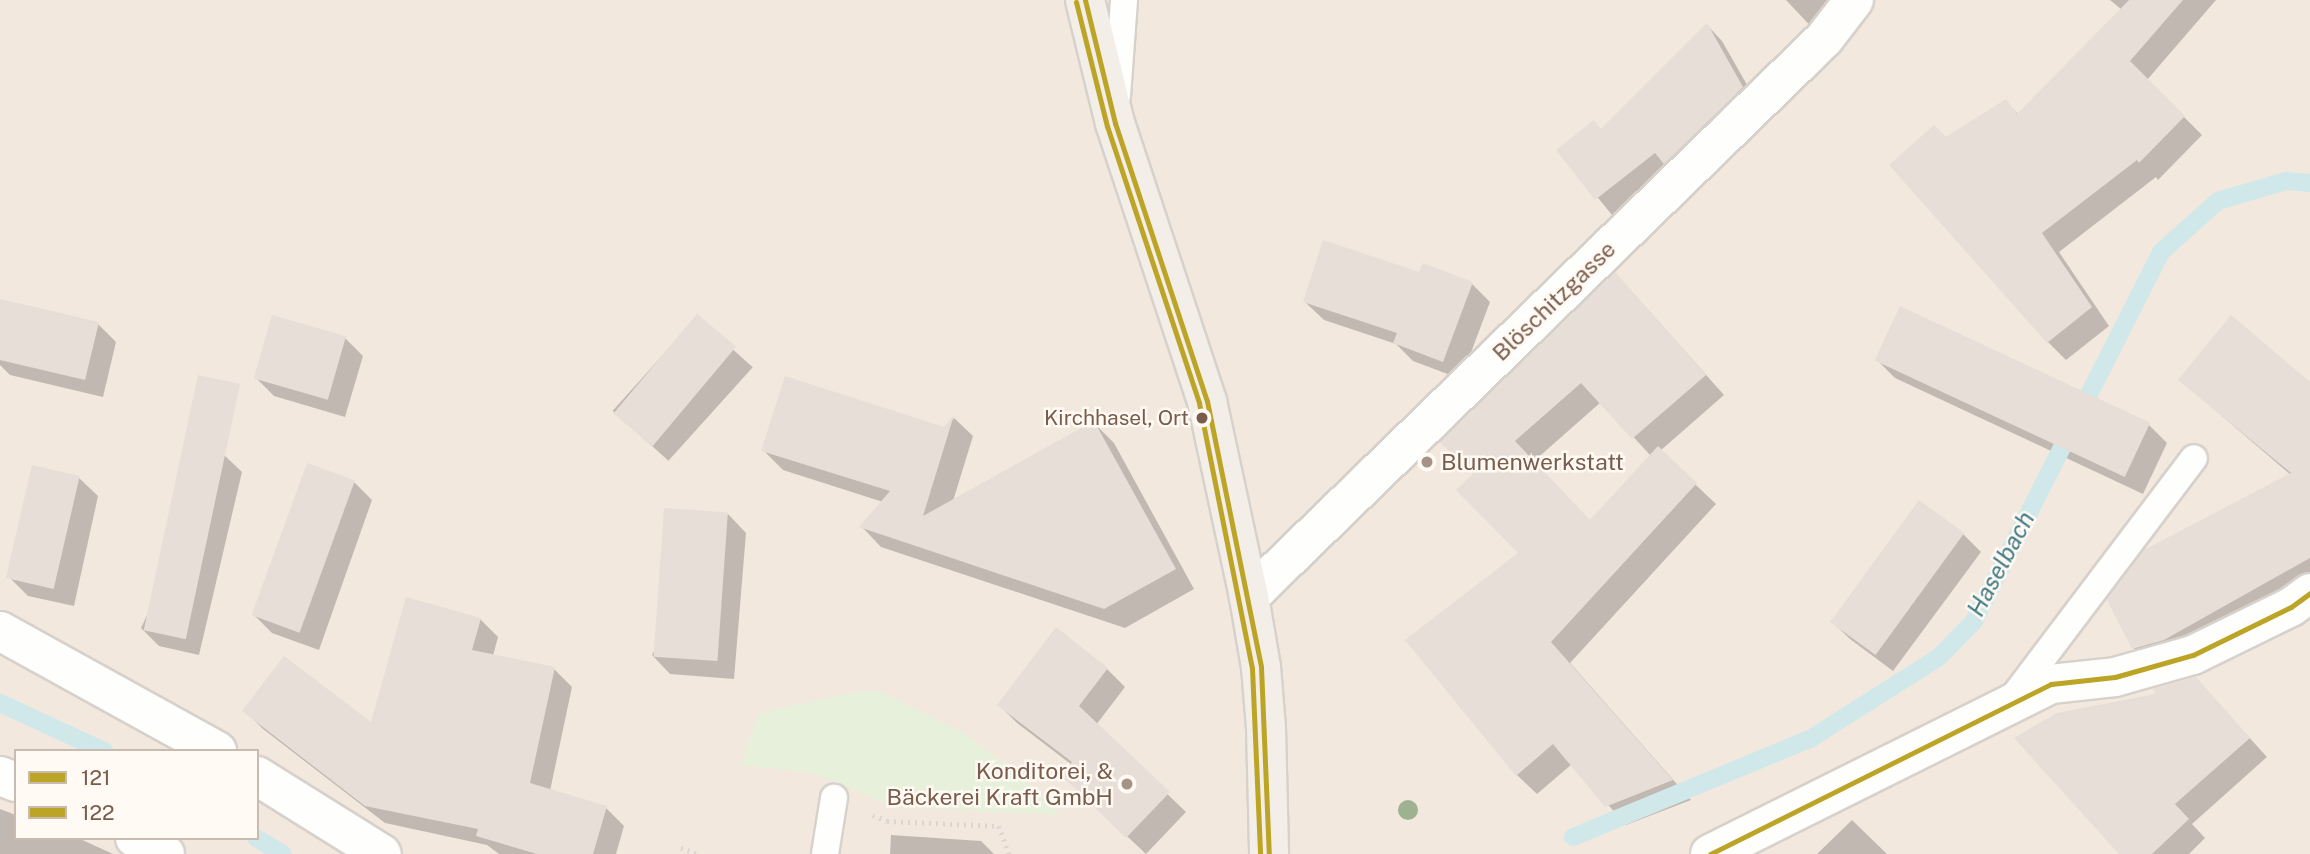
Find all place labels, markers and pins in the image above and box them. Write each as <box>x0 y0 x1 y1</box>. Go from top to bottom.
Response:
place label: Kirchhasel, Ort <box>1044 405 1189 431</box>
marker: Kirchhasel, Ort <box>1195 411 1209 425</box>
place label: Blumenwerkstatt <box>1441 448 1624 476</box>
marker: Blumenwerkstatt <box>1419 454 1435 470</box>
place label: Konditorei, & Bäckerei Kraft GmbH <box>887 757 1113 811</box>
marker: Konditorei, & Bäckerei Kraft GmbH <box>1119 776 1135 792</box>

